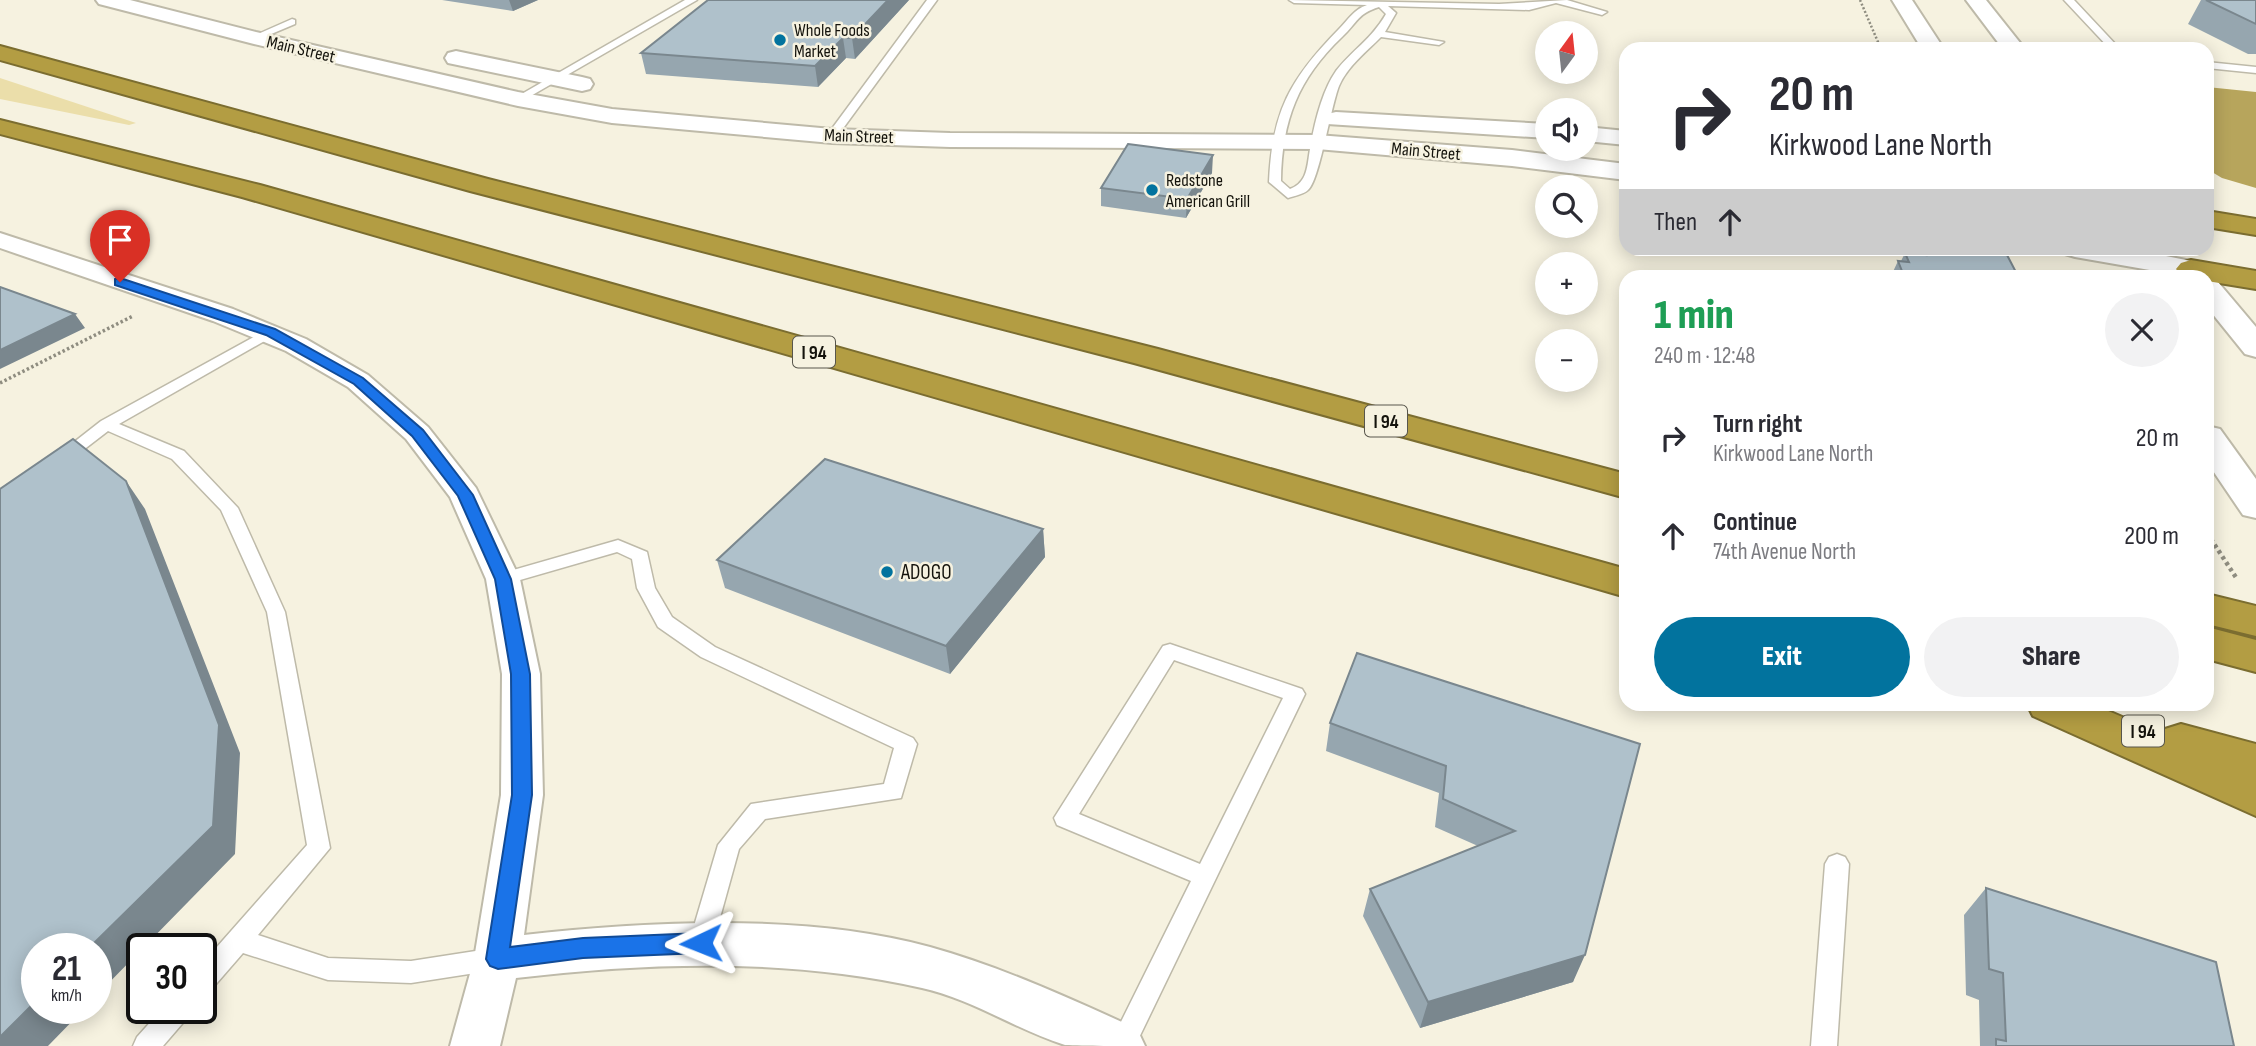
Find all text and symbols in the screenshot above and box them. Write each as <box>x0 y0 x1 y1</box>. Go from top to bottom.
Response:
place label: Whole Foods Market <box>794 20 870 62</box>
north arrow <box>1535 21 1598 84</box>
map controls <box>1535 21 1598 392</box>
street label: Main Street <box>265 31 338 68</box>
marker: Whole Foods Market <box>772 32 788 48</box>
text: 20 m <box>1769 66 1854 125</box>
icon: right <box>1654 70 1745 161</box>
button: sound <box>1535 98 1598 161</box>
street label: Main Street <box>824 125 895 148</box>
text: Kirkwood Lane North <box>1769 126 1992 165</box>
street label: Main Street <box>1390 138 1462 165</box>
place label: Redstone American Grill <box>1165 170 1250 212</box>
button: search <box>1535 175 1598 238</box>
marker: Redstone American Grill <box>1144 182 1160 198</box>
icon: ahead <box>1711 203 1749 241</box>
text: Then <box>1654 207 1697 238</box>
pin <box>90 210 150 282</box>
icon: arrive <box>101 221 139 259</box>
button: + <box>1535 252 1598 315</box>
text: 1 min <box>1654 290 1734 341</box>
button: close <box>2105 293 2179 367</box>
button: − <box>1535 329 1598 392</box>
road number: I 94 <box>793 336 835 368</box>
text: 240 m · 12:48 <box>1654 342 1755 370</box>
road number: I 94 <box>1365 406 1407 436</box>
text: Turn right <box>1713 409 1802 440</box>
icon: right <box>1654 419 1692 457</box>
text: 20 m <box>2136 423 2179 454</box>
text: Kirkwood Lane North <box>1713 440 1873 468</box>
text: Continue <box>1713 507 1797 538</box>
icon: ahead <box>1654 517 1692 555</box>
text: 200 m <box>2124 521 2179 552</box>
text: 74th Avenue North <box>1713 538 1856 566</box>
place label: ADOGO <box>900 560 952 585</box>
marker: ADOGO <box>879 564 895 580</box>
button: Exit <box>1654 617 1910 697</box>
button: Share <box>1924 617 2179 697</box>
road number: I 94 <box>2122 716 2164 746</box>
position arrow <box>664 906 738 980</box>
speed limit sign: 30 <box>126 933 217 1024</box>
text: 21 <box>52 948 81 991</box>
text: km/h <box>51 985 82 1006</box>

